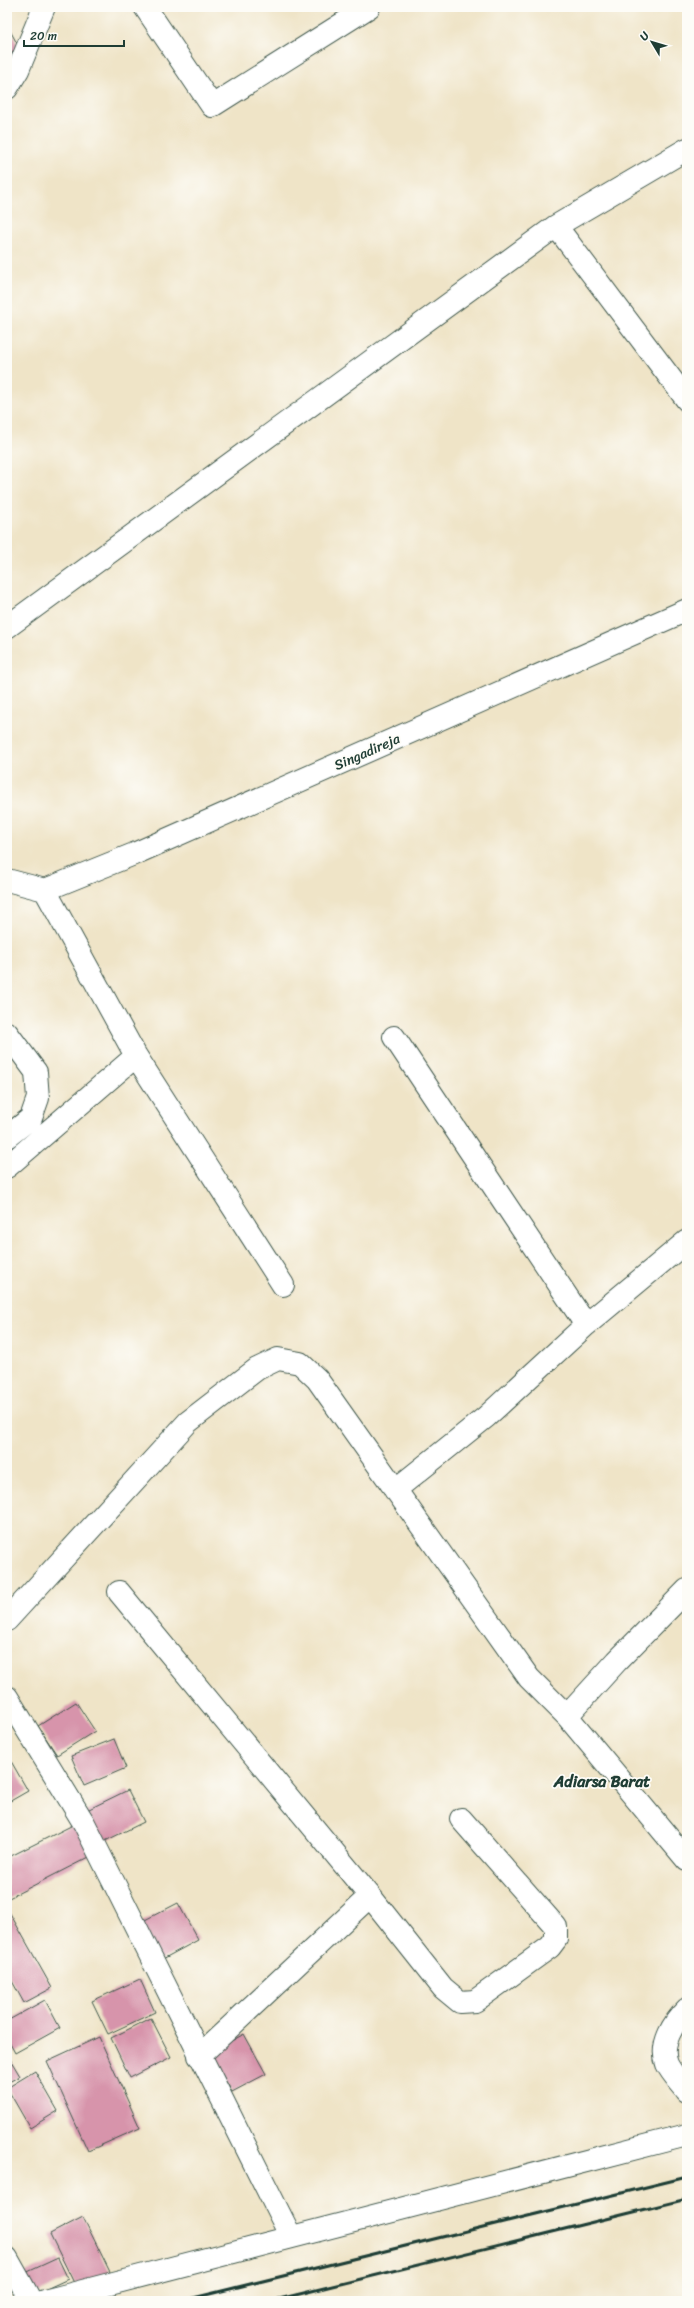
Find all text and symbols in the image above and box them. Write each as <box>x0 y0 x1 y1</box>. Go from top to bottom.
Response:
scale bar <box>24 22 124 48</box>
north arrow <box>632 22 672 62</box>
text: 20 m <box>30 25 57 47</box>
text: U <box>635 27 655 45</box>
street label: Singadireja <box>330 726 405 778</box>
district label: Adiarsa Barat <box>553 1767 650 1796</box>

